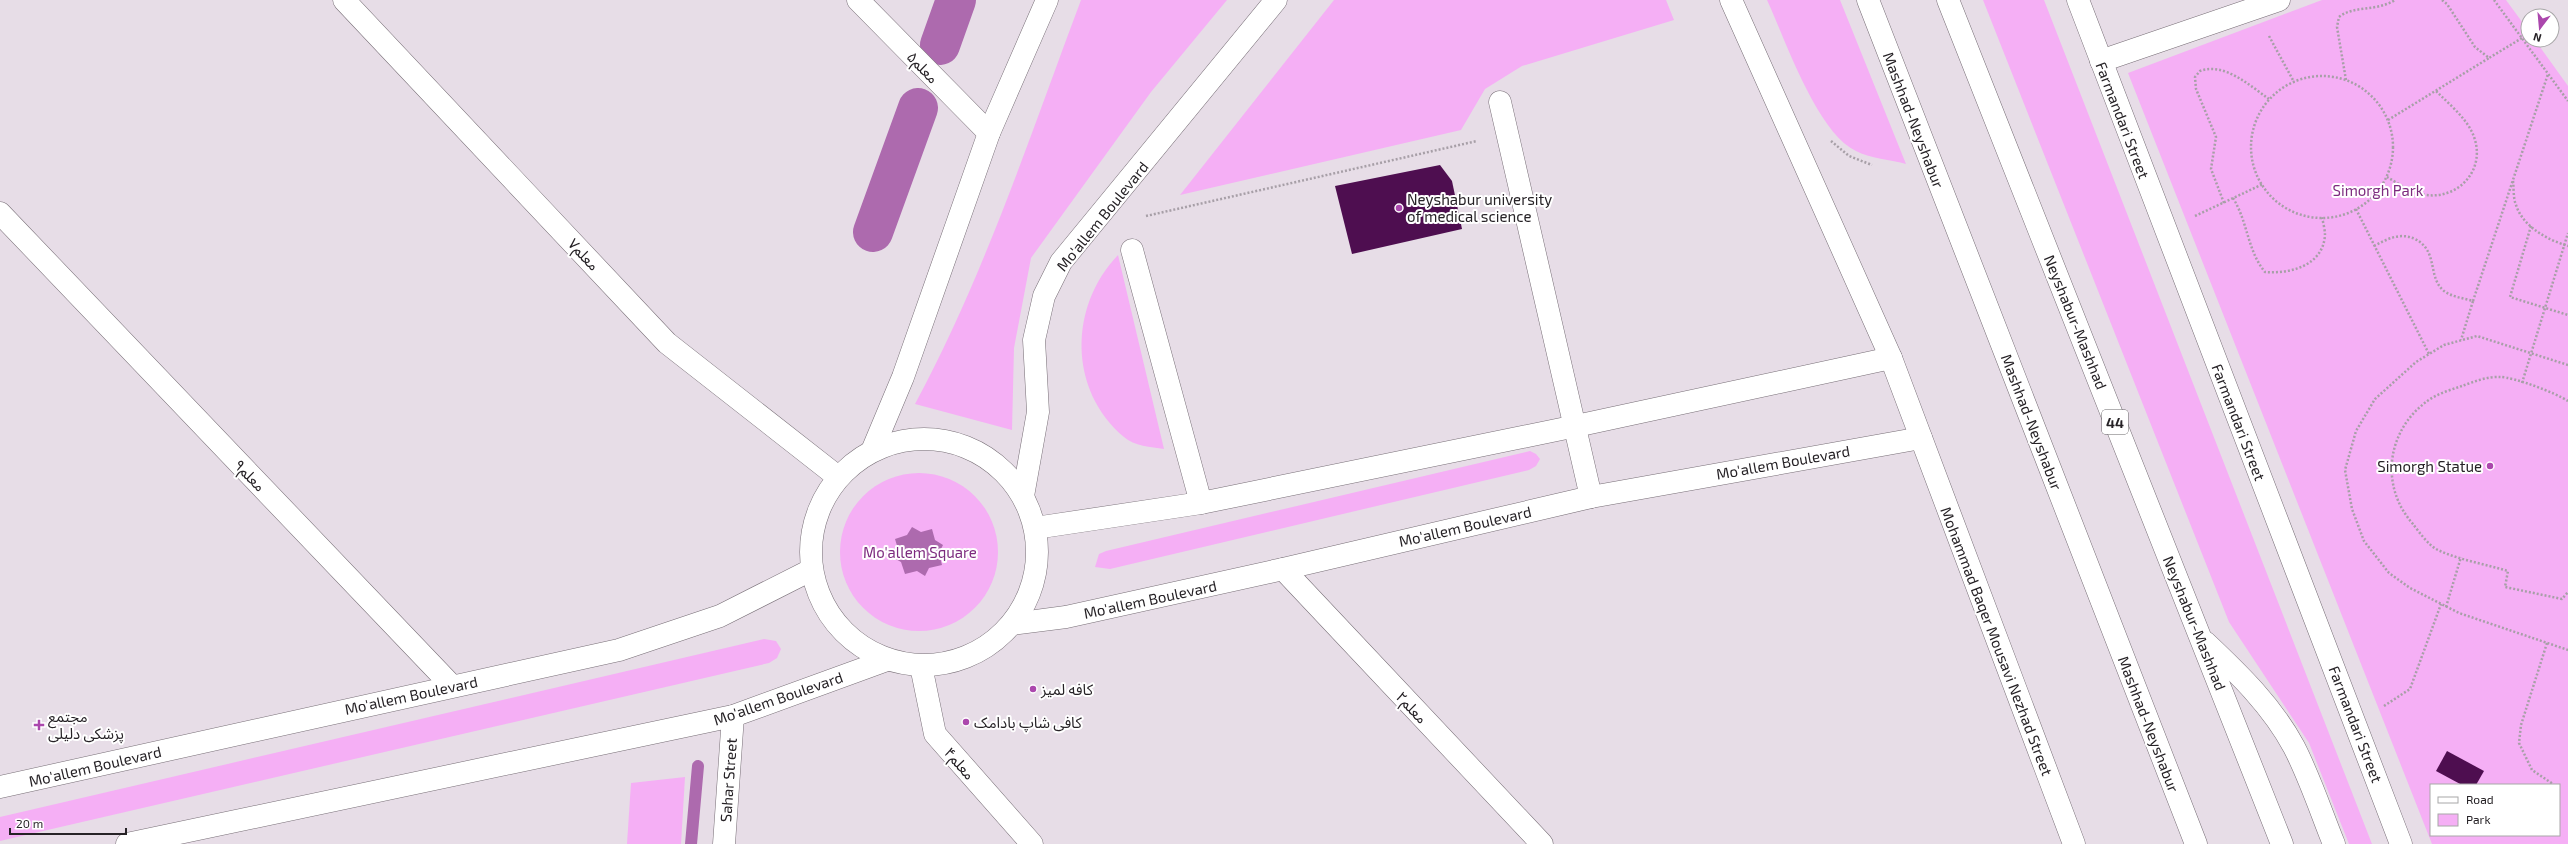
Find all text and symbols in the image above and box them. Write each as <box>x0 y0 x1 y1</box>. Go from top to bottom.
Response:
north arrow <box>2520 8 2560 48</box>
text: N <box>2531 31 2543 45</box>
street label: معلم۵ <box>901 47 942 89</box>
street label: Mashhad-Neyshabur <box>1880 49 1948 191</box>
street label: Farmandari Street <box>2092 59 2154 181</box>
street label: Mo'allem Boulevard <box>1052 158 1152 274</box>
park label: Simorgh Park <box>2333 181 2424 199</box>
place label: Neyshabur university of medical science <box>1407 190 1552 225</box>
marker: Neyshabur university of medical science <box>1394 203 1404 213</box>
street label: معلم۷ <box>563 234 603 276</box>
street label: Neyshabur-Mashhad <box>2041 252 2111 392</box>
street label: Mashhad-Neyshabur <box>1998 351 2066 493</box>
street label: Farmandari Street <box>2208 361 2270 483</box>
road number: 44 <box>2102 410 2128 434</box>
street label: Mo'allem Boulevard <box>1715 441 1851 483</box>
street label: معلم۹ <box>228 455 269 497</box>
place label: Simorgh Statue <box>2377 457 2482 475</box>
marker: Simorgh Statue <box>2485 461 2495 471</box>
street label: Mo'allem Boulevard <box>1397 502 1533 550</box>
street label: Mohammad Baqer Mousavi Nezhad Street <box>1937 504 2057 778</box>
park label: Mo'allem Square <box>863 543 977 561</box>
street label: Neyshabur-Mashhad <box>2160 553 2230 693</box>
street label: Mo'allem Boulevard <box>1082 576 1218 622</box>
street label: Mashhad-Neyshabur <box>2115 653 2183 795</box>
street label: Farmandari Street <box>2325 663 2387 785</box>
street label: Mo'allem Boulevard <box>711 667 845 729</box>
street label: Mo'allem Boulevard <box>343 672 479 718</box>
place label: کافه لمیز <box>1040 680 1094 699</box>
marker: کافه لمیز <box>1028 684 1038 694</box>
street label: معلم۲ <box>1391 687 1431 729</box>
place label: مجتمع پزشکی دلیلی <box>48 707 124 744</box>
place label: کافی شاپ بادامک <box>974 713 1082 733</box>
marker: کافی شاپ بادامک <box>961 717 971 727</box>
marker: مجتمع پزشکی دلیلی <box>33 719 45 731</box>
street label: Sahar Street <box>716 737 740 823</box>
street label: Mo'allem Boulevard <box>27 742 163 790</box>
street label: معلم۴ <box>939 743 979 785</box>
legend <box>2430 784 2560 836</box>
text: Road <box>2466 792 2494 806</box>
scale bar <box>10 810 126 836</box>
text: Park <box>2466 812 2491 826</box>
text: 20 m <box>16 816 43 830</box>

